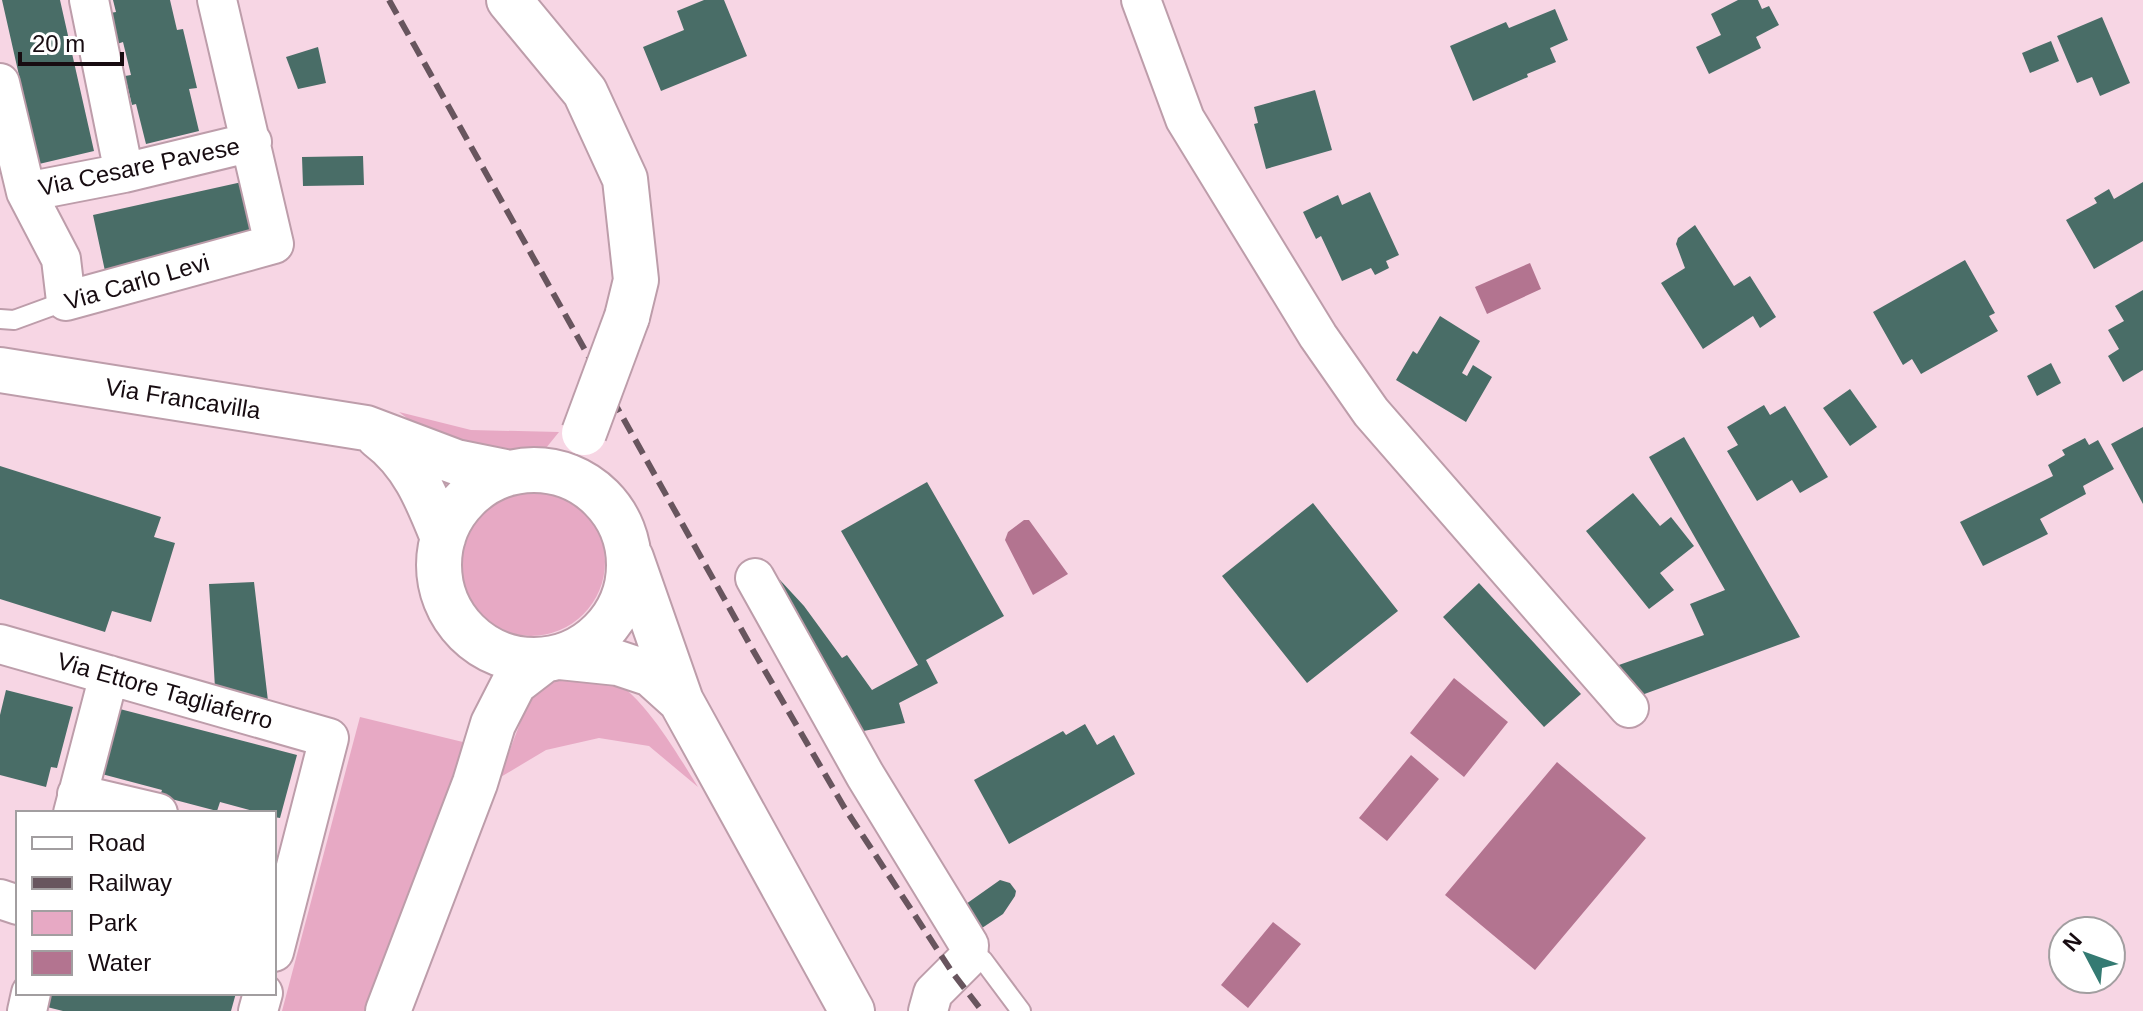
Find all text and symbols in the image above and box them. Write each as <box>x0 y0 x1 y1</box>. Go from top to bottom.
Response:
scale bar <box>20 16 122 66</box>
text: 20 m <box>32 30 85 57</box>
street label: Via Cesare Pavese <box>36 132 242 201</box>
street label: Via Carlo Levi <box>62 248 212 315</box>
street label: Via Francavilla <box>103 373 263 424</box>
street label: Via Ettore Tagliaferro <box>54 647 276 734</box>
legend <box>16 811 276 995</box>
text: Road <box>88 829 145 856</box>
text: Railway <box>88 869 172 896</box>
text: Park <box>88 909 138 936</box>
north arrow <box>2047 915 2127 995</box>
text: N <box>2058 928 2087 956</box>
text: Water <box>88 949 151 976</box>

